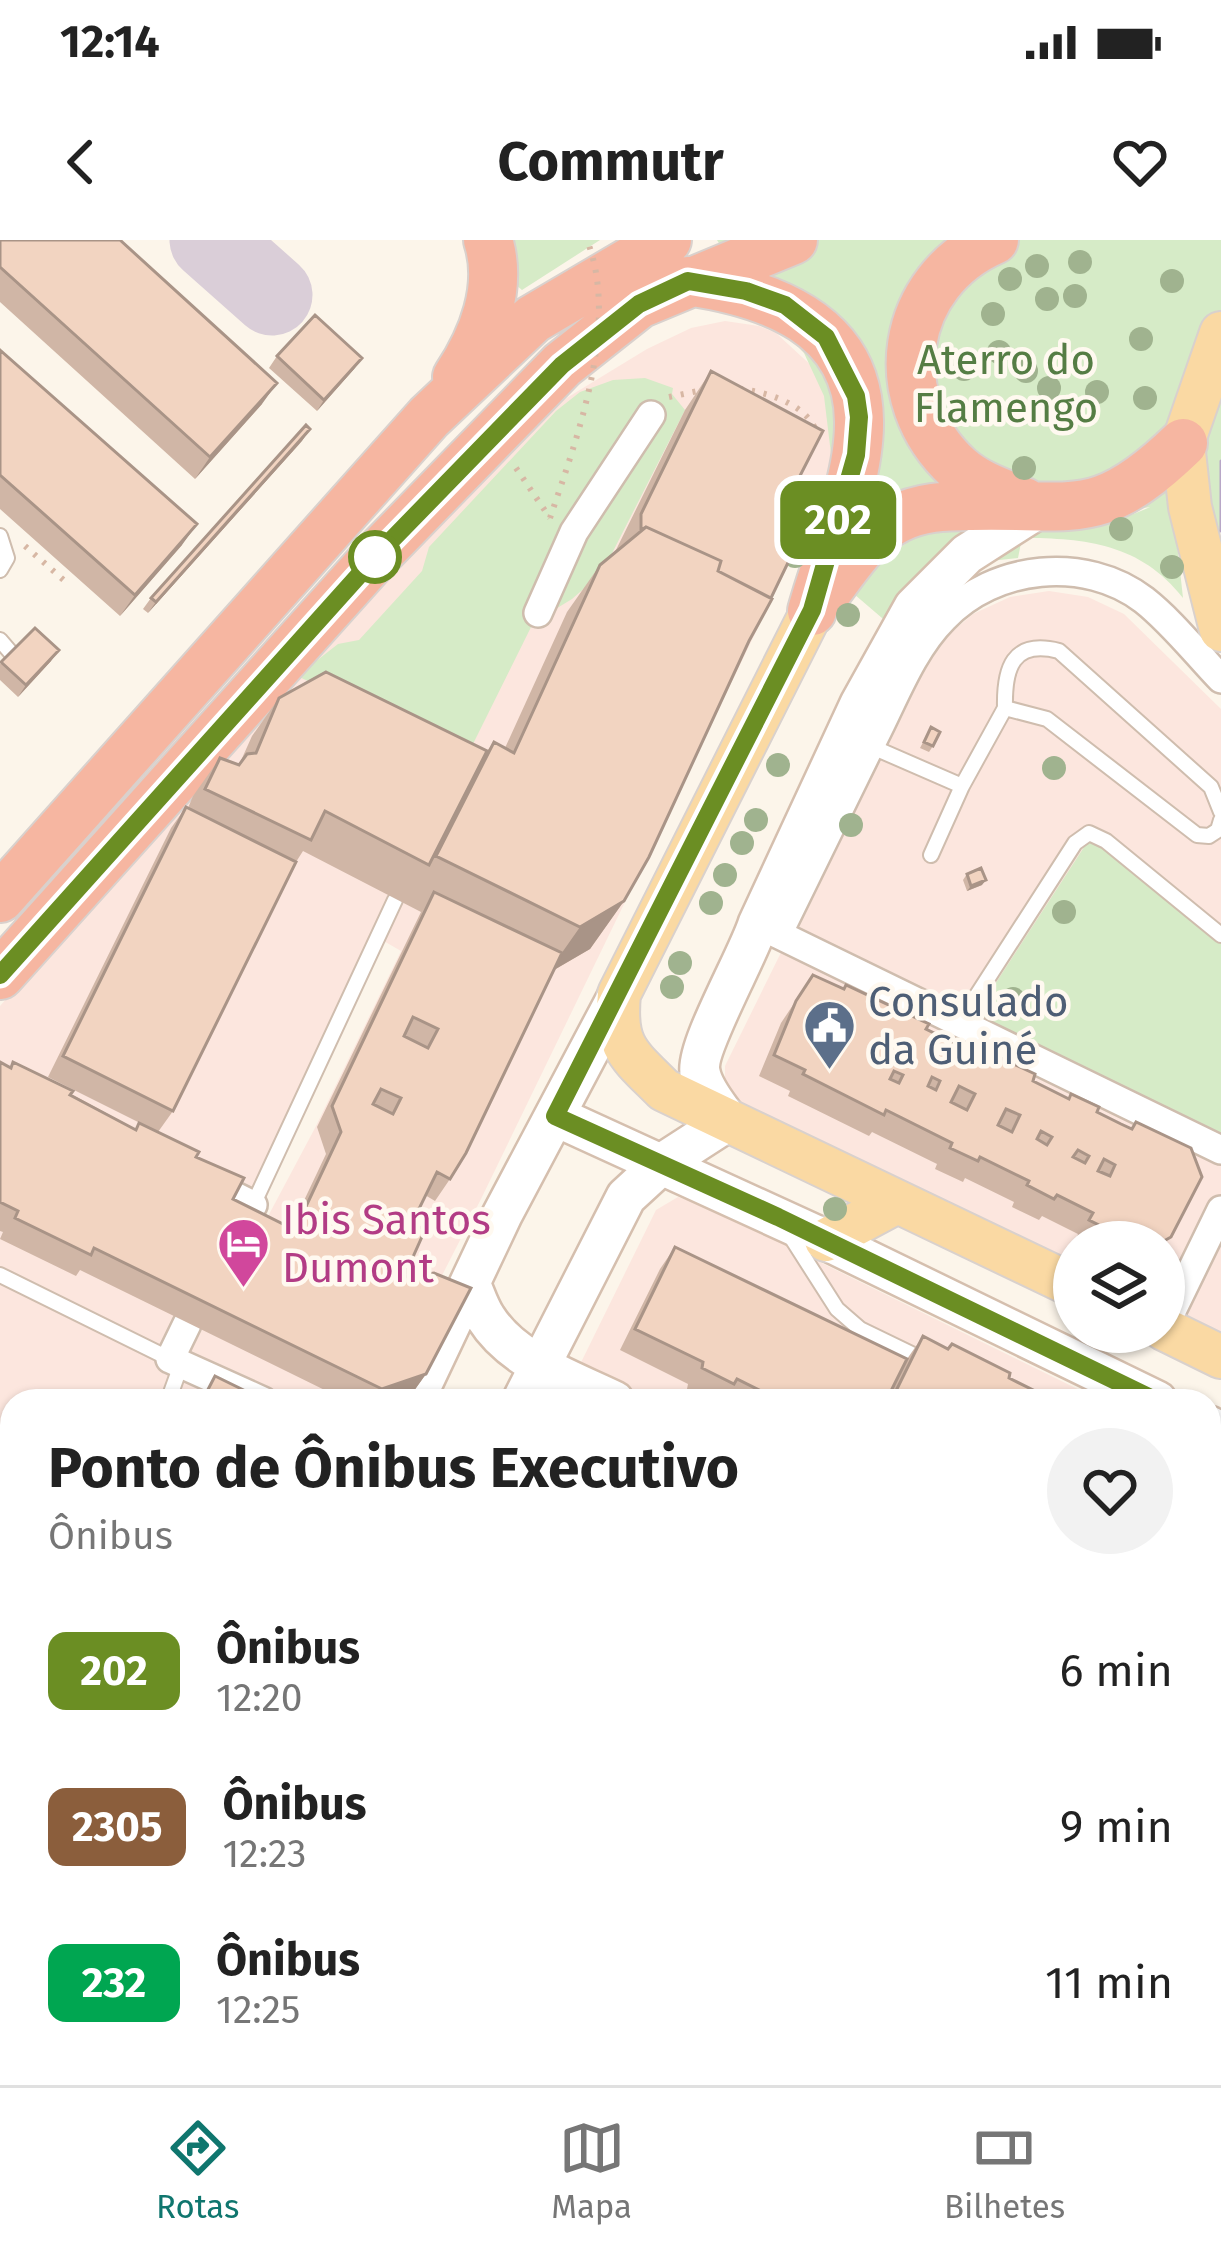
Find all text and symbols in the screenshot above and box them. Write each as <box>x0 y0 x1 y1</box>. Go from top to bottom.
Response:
text: 12:14 <box>60 15 160 69</box>
icon: back <box>48 129 114 195</box>
icon: heart <box>1107 129 1173 195</box>
text: Commutr <box>497 130 724 194</box>
park label: Aterro do Flamengo <box>914 335 1098 433</box>
line badge: 202 <box>769 481 907 559</box>
text: 202 <box>804 495 872 545</box>
unlabelled marker <box>350 532 400 582</box>
place label: Consulado da Guiné <box>868 977 1068 1075</box>
public building icon: Consulado da Guiné <box>801 998 857 1072</box>
place label: Ibis Santos Dumont <box>282 1195 491 1293</box>
hotel icon: Ibis Santos Dumont <box>215 1216 271 1290</box>
map controls <box>1053 1221 1185 1353</box>
button: layers <box>1053 1221 1185 1353</box>
button: heart <box>1047 1428 1173 1554</box>
text: Ponto de Ônibus Executivo <box>48 1434 739 1502</box>
text: Ônibus <box>48 1513 173 1559</box>
text: Ônibus <box>216 1621 360 1675</box>
text: 6 min <box>1059 1644 1173 1698</box>
text: 202 <box>80 1646 148 1696</box>
text: 12:20 <box>216 1675 303 1721</box>
text: Ônibus <box>222 1777 367 1831</box>
text: 9 min <box>1060 1800 1173 1854</box>
text: 2305 <box>72 1802 162 1852</box>
text: 12:23 <box>222 1831 307 1877</box>
text: Ônibus <box>216 1933 360 1987</box>
text: 11 min <box>1045 1956 1173 2010</box>
text: 232 <box>82 1958 146 2008</box>
text: 12:25 <box>216 1987 300 2033</box>
tab: Rotas <box>156 2115 239 2227</box>
tab: Mapa <box>551 2115 632 2227</box>
tab: Bilhetes <box>944 2115 1065 2227</box>

